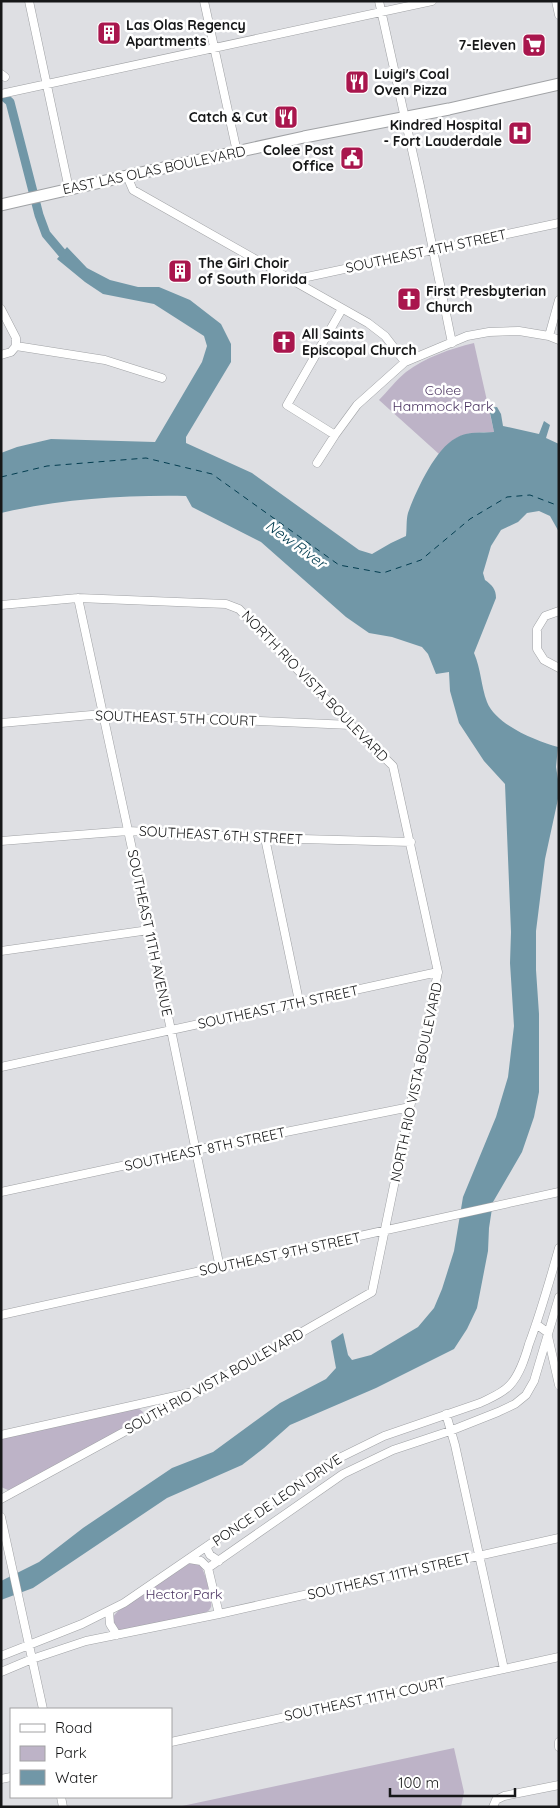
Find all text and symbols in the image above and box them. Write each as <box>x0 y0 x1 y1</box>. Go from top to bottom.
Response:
place label: Las Olas Regency Apartments <box>126 16 246 50</box>
building icon: Las Olas Regency Apartments <box>96 20 122 46</box>
supermarket icon: 7-Eleven <box>521 32 547 58</box>
place label: 7-Eleven <box>459 36 516 54</box>
place label: Luigi's Coal Oven Pizza <box>374 65 449 99</box>
restaurant icon: Luigi's Coal Oven Pizza <box>344 69 370 95</box>
restaurant icon: Catch & Cut <box>273 104 299 130</box>
place label: Catch & Cut <box>189 108 268 126</box>
place label: Kindred Hospital - Fort Lauderdale <box>383 116 502 150</box>
hospital icon: Kindred Hospital - Fort Lauderdale <box>507 120 533 146</box>
place label: Colee Post Office <box>263 141 334 175</box>
street label: EAST LAS OLAS BOULEVARD <box>61 142 247 198</box>
public building icon: Colee Post Office <box>339 145 365 171</box>
street label: SOUTHEAST 4TH STREET <box>344 225 508 277</box>
place label: The Girl Choir of South Florida <box>198 254 307 288</box>
building icon: The Girl Choir of South Florida <box>167 258 193 284</box>
place label: First Presbyterian Church <box>426 282 546 316</box>
church icon: First Presbyterian Church <box>396 286 422 312</box>
place label: All Saints Episcopal Church <box>302 325 417 359</box>
church icon: All Saints Episcopal Church <box>271 329 297 355</box>
park label: Colee Hammock Park <box>393 381 493 415</box>
water label: New River <box>262 516 332 574</box>
street label: NORTH RIO VISTA BOULEVARD <box>238 606 392 766</box>
street label: SOUTHEAST 5TH COURT <box>95 706 257 730</box>
street label: SOUTHEAST 6TH STREET <box>139 822 303 848</box>
street label: SOUTHEAST 11TH AVENUE <box>124 848 176 1018</box>
street label: NORTH RIO VISTA BOULEVARD <box>386 980 446 1184</box>
street label: SOUTHEAST 7TH STREET <box>196 981 360 1033</box>
street label: SOUTHEAST 8TH STREET <box>123 1123 287 1175</box>
street label: SOUTHEAST 9TH STREET <box>198 1228 362 1280</box>
street label: SOUTH RIO VISTA BOULEVARD <box>121 1324 307 1438</box>
street label: PONCE DE LEON DRIVE <box>209 1450 345 1550</box>
street label: SOUTHEAST 11TH STREET <box>306 1548 472 1604</box>
park label: Hector Park <box>145 1585 223 1603</box>
street label: SOUTHEAST 11TH COURT <box>283 1673 447 1725</box>
legend <box>10 1708 172 1798</box>
text: Road <box>55 1718 92 1737</box>
text: Park <box>55 1743 87 1762</box>
scale bar <box>390 1766 515 1798</box>
text: Water <box>55 1768 98 1787</box>
text: 100 m <box>398 1773 439 1792</box>

